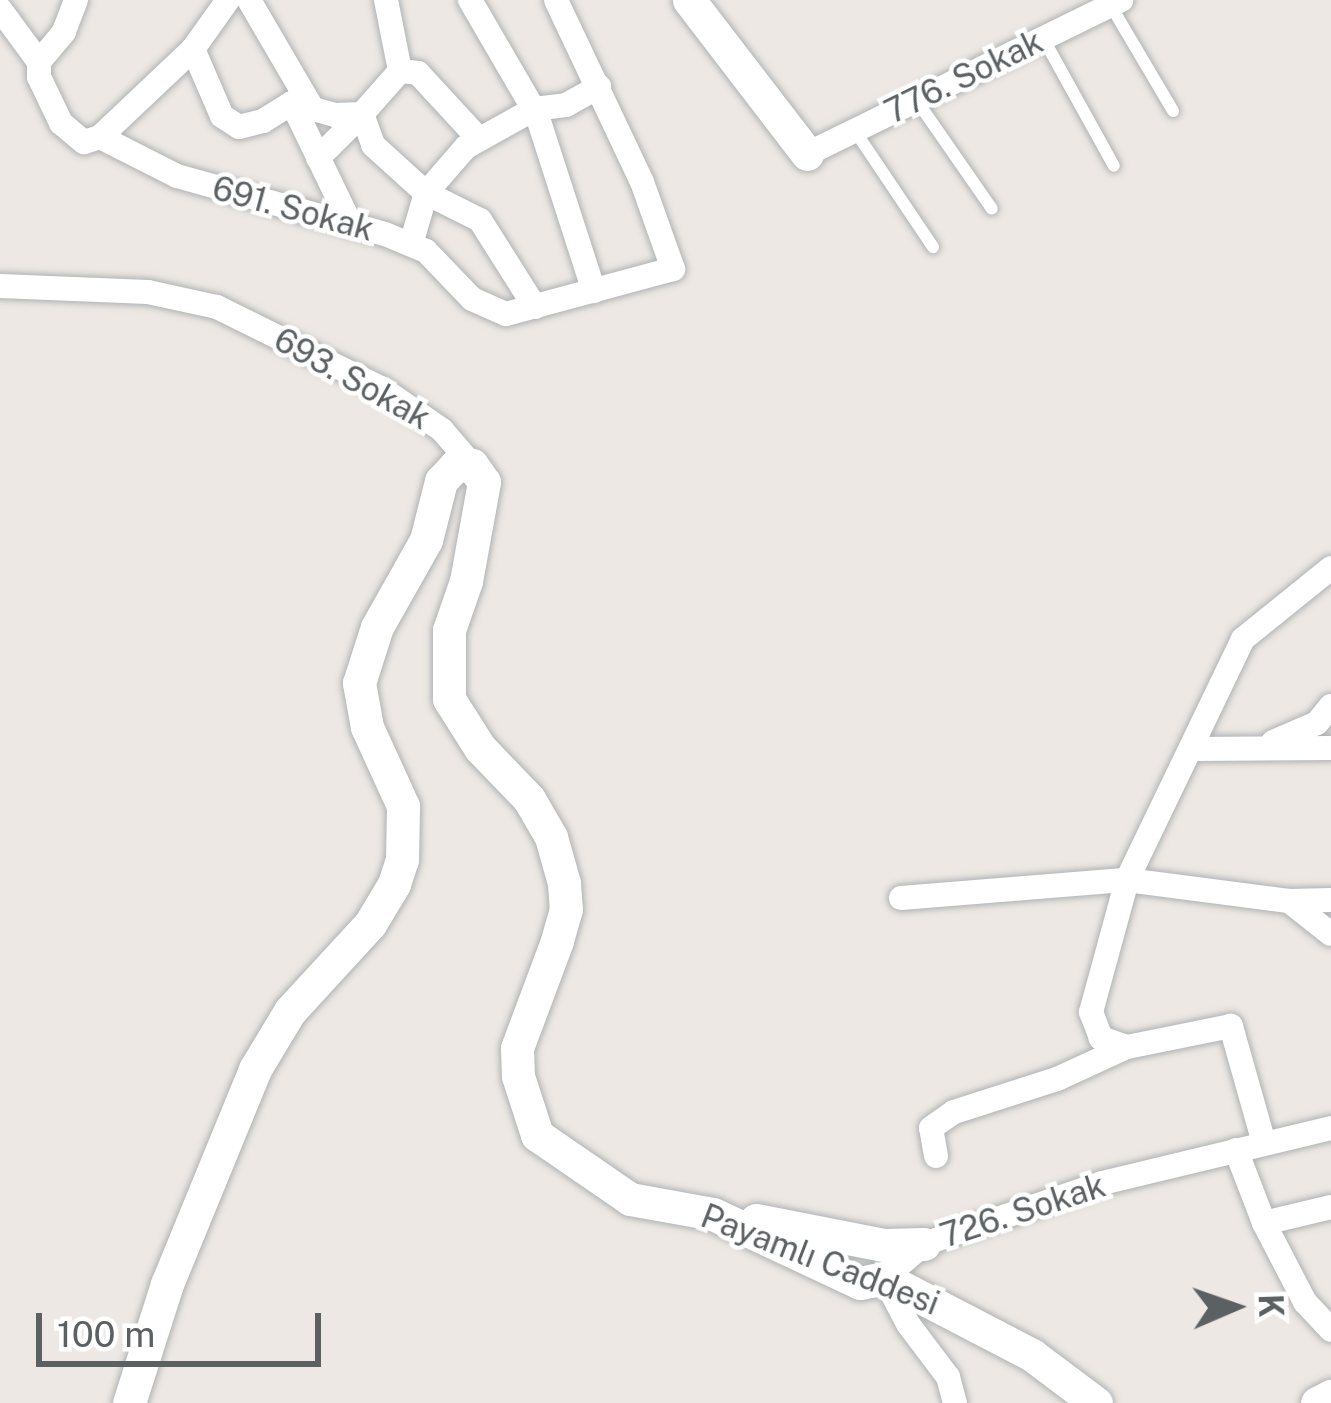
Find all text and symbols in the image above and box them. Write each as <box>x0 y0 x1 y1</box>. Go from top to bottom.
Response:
street label: 776. Sokak <box>878 22 1050 132</box>
street label: 691. Sokak <box>208 168 378 250</box>
street label: 693. Sokak <box>267 320 437 438</box>
street label: 726. Sokak <box>935 1166 1111 1256</box>
street label: Payamlı Caddesi <box>695 1196 945 1324</box>
north arrow <box>1175 1247 1295 1367</box>
scale bar <box>42 1289 327 1363</box>
text: K <box>1252 1293 1290 1318</box>
text: 100 m <box>57 1313 155 1355</box>

